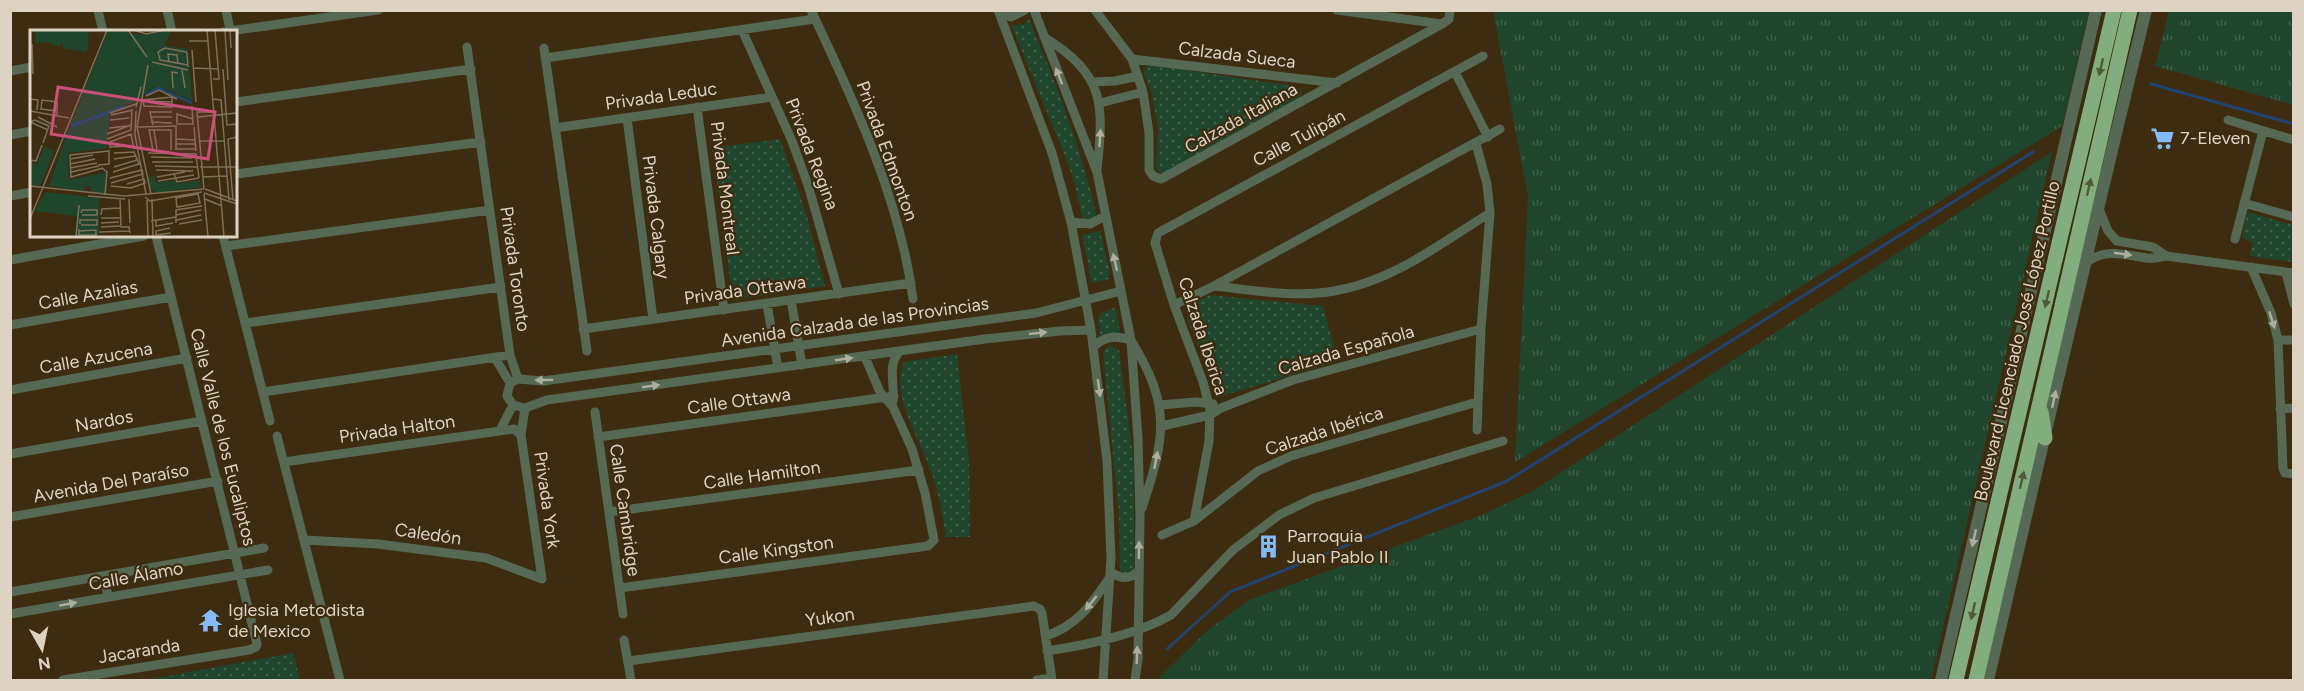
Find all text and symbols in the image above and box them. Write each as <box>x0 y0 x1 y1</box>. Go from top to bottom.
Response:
inset map <box>30 30 237 237</box>
street label: Calzada Sueca <box>1177 37 1297 73</box>
one-way arrow <box>2096 58 2105 77</box>
one-way arrow <box>1054 67 1064 85</box>
street label: Privada Leduc <box>604 77 719 115</box>
street label: Privada Edmonton <box>851 78 923 224</box>
street label: Calzada Italiana <box>1181 78 1301 158</box>
street label: Privada Regina <box>781 95 843 213</box>
street label: Calle Tulipán <box>1249 104 1349 172</box>
street label: Privada Montreal <box>706 120 744 256</box>
supermarket icon: 7-Eleven <box>2149 125 2175 151</box>
place label: 7-Eleven <box>2180 127 2250 149</box>
one-way arrow <box>1095 128 1105 147</box>
street label: Privada Calgary <box>637 154 675 281</box>
one-way arrow <box>2085 178 2095 196</box>
street label: Boulevard Licenciado José López Portillo <box>1969 179 2065 503</box>
street label: Privada Toronto <box>495 205 535 333</box>
one-way arrow <box>2113 250 2132 259</box>
one-way arrow <box>1110 253 1119 272</box>
street label: Privada Ottawa <box>683 271 807 309</box>
street label: Calzada Iberica <box>1174 274 1232 398</box>
street label: Calle Azalias <box>37 275 139 315</box>
one-way arrow <box>2042 289 2052 308</box>
street label: Avenida Calzada de las Provincias <box>720 292 990 352</box>
one-way arrow <box>2268 311 2278 329</box>
street label: Calzada Española <box>1275 320 1417 380</box>
street label: Calle Valle de los Eucaliptos <box>185 326 261 548</box>
one-way arrow <box>1028 328 1047 338</box>
street label: Calle Azucena <box>38 337 154 379</box>
one-way arrow <box>835 355 854 364</box>
one-way arrow <box>534 375 553 385</box>
one-way arrow <box>1095 379 1104 398</box>
one-way arrow <box>642 381 661 390</box>
street label: Calle Ottawa <box>686 383 792 419</box>
one-way arrow <box>2050 389 2059 408</box>
street label: Calzada Ibérica <box>1262 402 1386 460</box>
street label: Nardos <box>73 405 135 437</box>
street label: Privada Halton <box>338 410 456 448</box>
street label: Calle Cambridge <box>605 442 645 578</box>
street label: Privada York <box>529 450 565 550</box>
one-way arrow <box>1152 450 1161 469</box>
street label: Calle Hamilton <box>702 456 822 494</box>
street label: Avenida Del Paraíso <box>31 458 191 508</box>
one-way arrow <box>2017 471 2027 489</box>
street label: Caledón <box>393 518 463 550</box>
place label: Parroquia Juan Pablo II <box>1287 525 1389 568</box>
one-way arrow <box>1969 528 1979 547</box>
street label: Calle Kingston <box>717 531 835 569</box>
building icon: Parroquia Juan Pablo II <box>1256 533 1282 559</box>
one-way arrow <box>1134 540 1144 559</box>
street label: Calle Álamo <box>87 557 185 595</box>
one-way arrow <box>1085 595 1098 610</box>
one-way arrow <box>59 599 78 608</box>
place label: Iglesia Metodista de Mexico <box>228 599 365 642</box>
one-way arrow <box>1967 602 1977 620</box>
street label: Yukon <box>804 603 856 631</box>
temple icon: Iglesia Metodista de Mexico <box>197 607 223 633</box>
north arrow <box>12 619 72 679</box>
street label: Jacaranda <box>97 634 181 668</box>
one-way arrow <box>1133 645 1142 664</box>
text: N <box>37 653 52 674</box>

